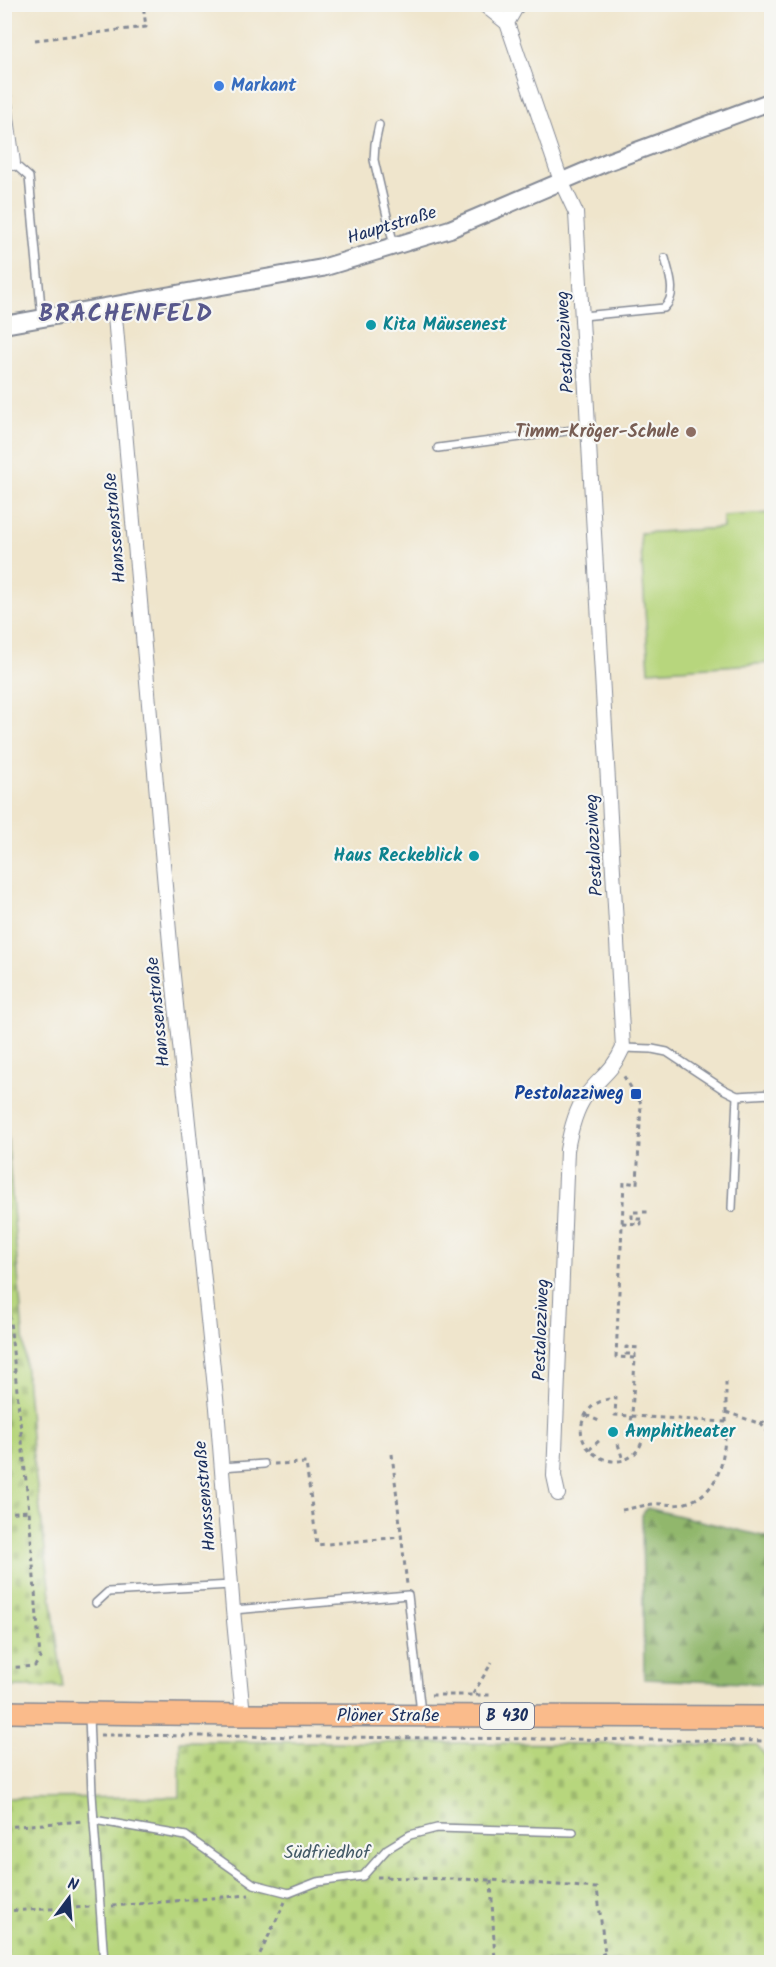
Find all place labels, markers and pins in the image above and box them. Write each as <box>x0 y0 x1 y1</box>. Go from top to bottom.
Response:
place label: Markant <box>231 72 297 101</box>
marker: Markant <box>212 79 226 93</box>
place label: Kita Mäusenest <box>383 311 508 340</box>
marker: Kita Mäusenest <box>364 318 378 332</box>
place label: Timm-Kröger-Schule <box>515 418 679 447</box>
marker: Timm-Kröger-Schule <box>684 425 698 439</box>
place label: Haus Reckeblick <box>334 842 463 871</box>
marker: Haus Reckeblick <box>467 849 481 863</box>
place label: Pestolazziweg <box>514 1080 624 1109</box>
marker: Pestolazziweg <box>629 1087 643 1101</box>
place label: Amphitheater <box>625 1418 737 1447</box>
marker: Amphitheater <box>606 1425 620 1439</box>

